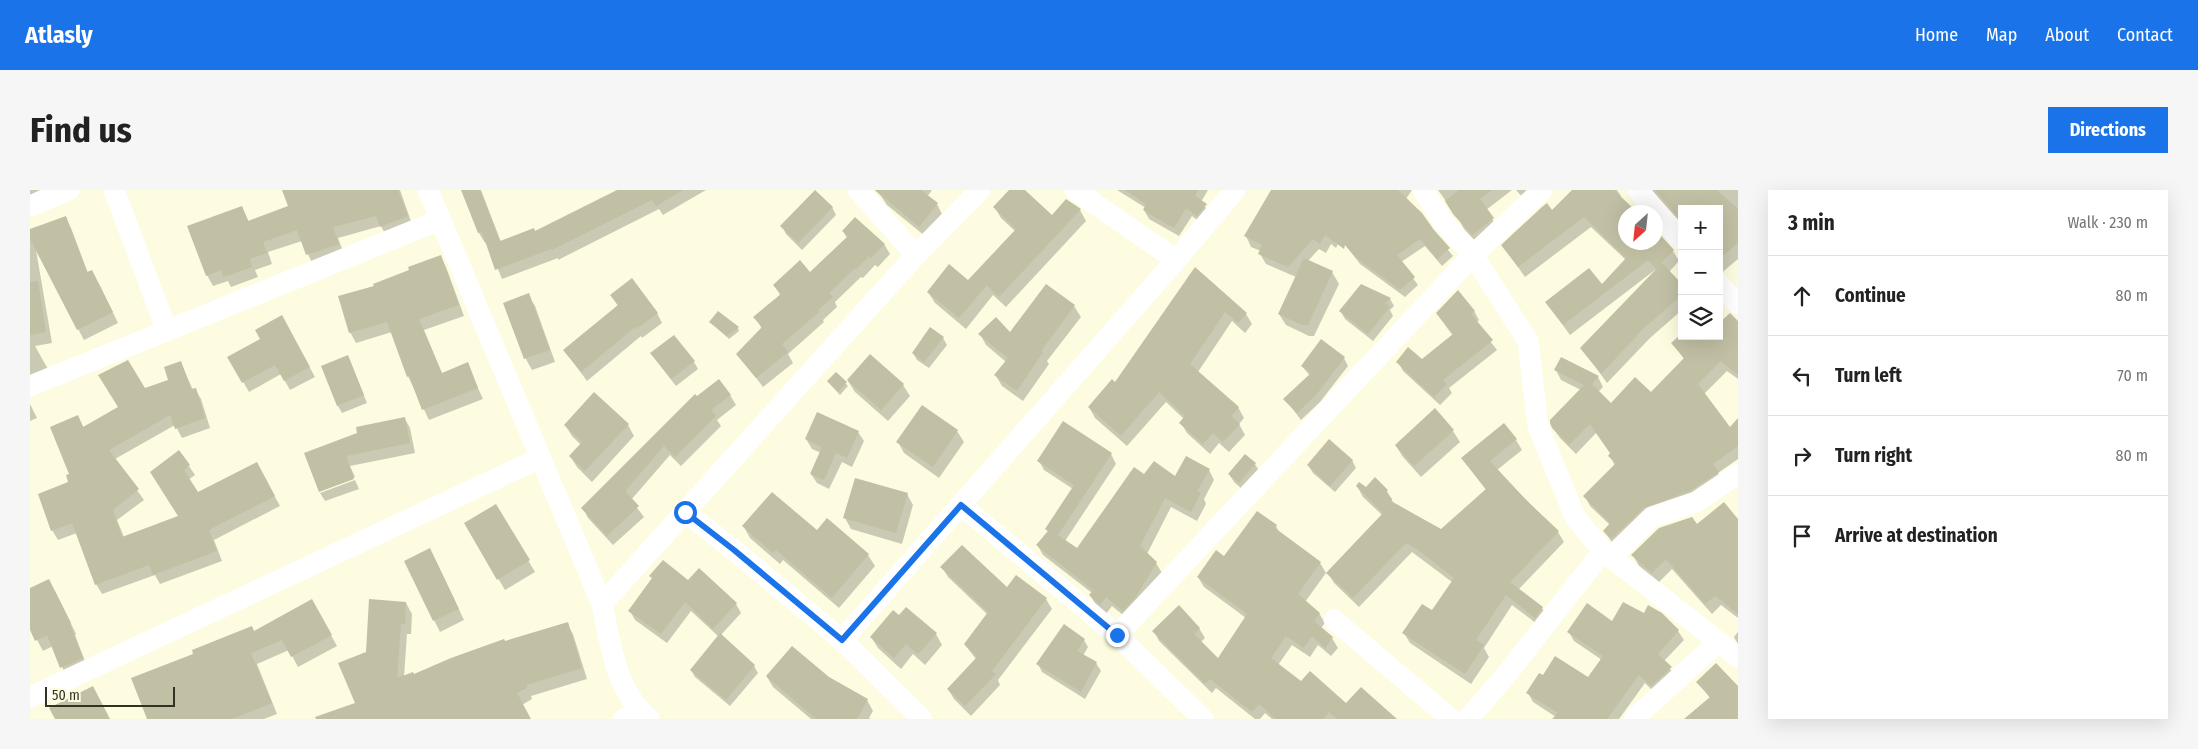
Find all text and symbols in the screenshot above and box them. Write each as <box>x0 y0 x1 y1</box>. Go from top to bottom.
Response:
text: Atlasly <box>25 21 93 49</box>
text: Home <box>1915 24 1958 46</box>
text: Map <box>1986 24 2017 46</box>
text: About <box>2045 24 2089 46</box>
text: Contact <box>2117 24 2173 46</box>
button: Directions <box>2048 107 2168 153</box>
text: Find us <box>30 109 132 151</box>
north arrow <box>1618 205 1663 250</box>
map controls <box>1678 205 1723 340</box>
button: + <box>1678 205 1723 250</box>
text: 3 min <box>1788 210 1835 236</box>
text: Walk · 230 m <box>2068 213 2148 232</box>
button: − <box>1678 250 1723 295</box>
icon: ahead <box>1788 282 1816 310</box>
text: Continue <box>1835 284 1906 307</box>
text: 80 m <box>2116 286 2148 305</box>
button: layers <box>1678 295 1723 340</box>
icon: left <box>1788 362 1816 390</box>
text: Turn left <box>1835 364 1902 387</box>
text: 70 m <box>2117 366 2148 385</box>
icon: right <box>1788 442 1816 470</box>
text: Turn right <box>1835 444 1912 467</box>
text: 80 m <box>2116 446 2148 465</box>
route start <box>674 501 697 524</box>
icon: arrive <box>1788 522 1816 550</box>
text: Arrive at destination <box>1835 524 1998 547</box>
route end <box>1106 624 1129 647</box>
scale bar <box>45 684 175 707</box>
text: 50 m <box>52 687 80 704</box>

